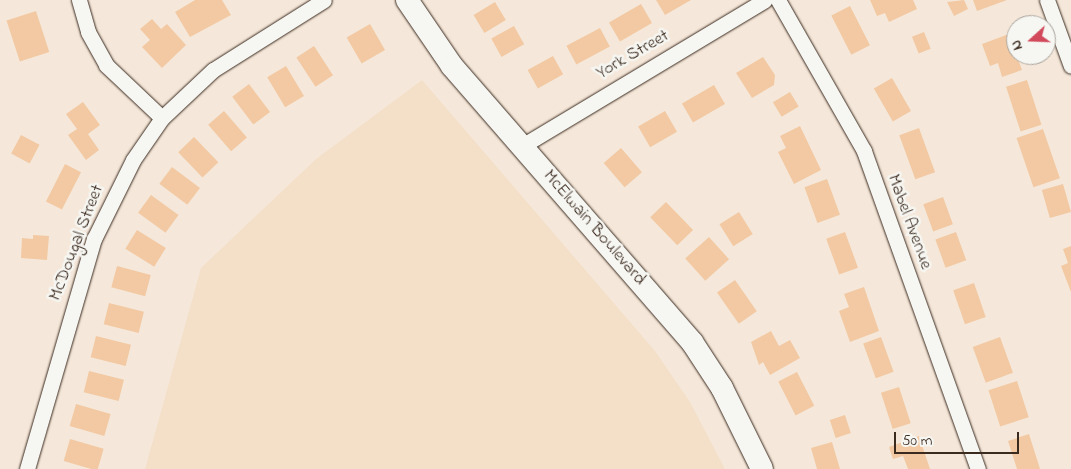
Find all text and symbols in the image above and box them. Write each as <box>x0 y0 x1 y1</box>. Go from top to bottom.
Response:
north arrow <box>1006 15 1056 65</box>
street label: York Street <box>593 26 673 84</box>
text: N <box>1006 37 1029 53</box>
street label: McElwain Boulevard <box>538 166 650 290</box>
street label: Mabel Avenue <box>882 172 936 272</box>
street label: McDougal Street <box>45 182 109 304</box>
scale bar <box>896 422 1021 454</box>
text: 50 m <box>902 430 932 452</box>

